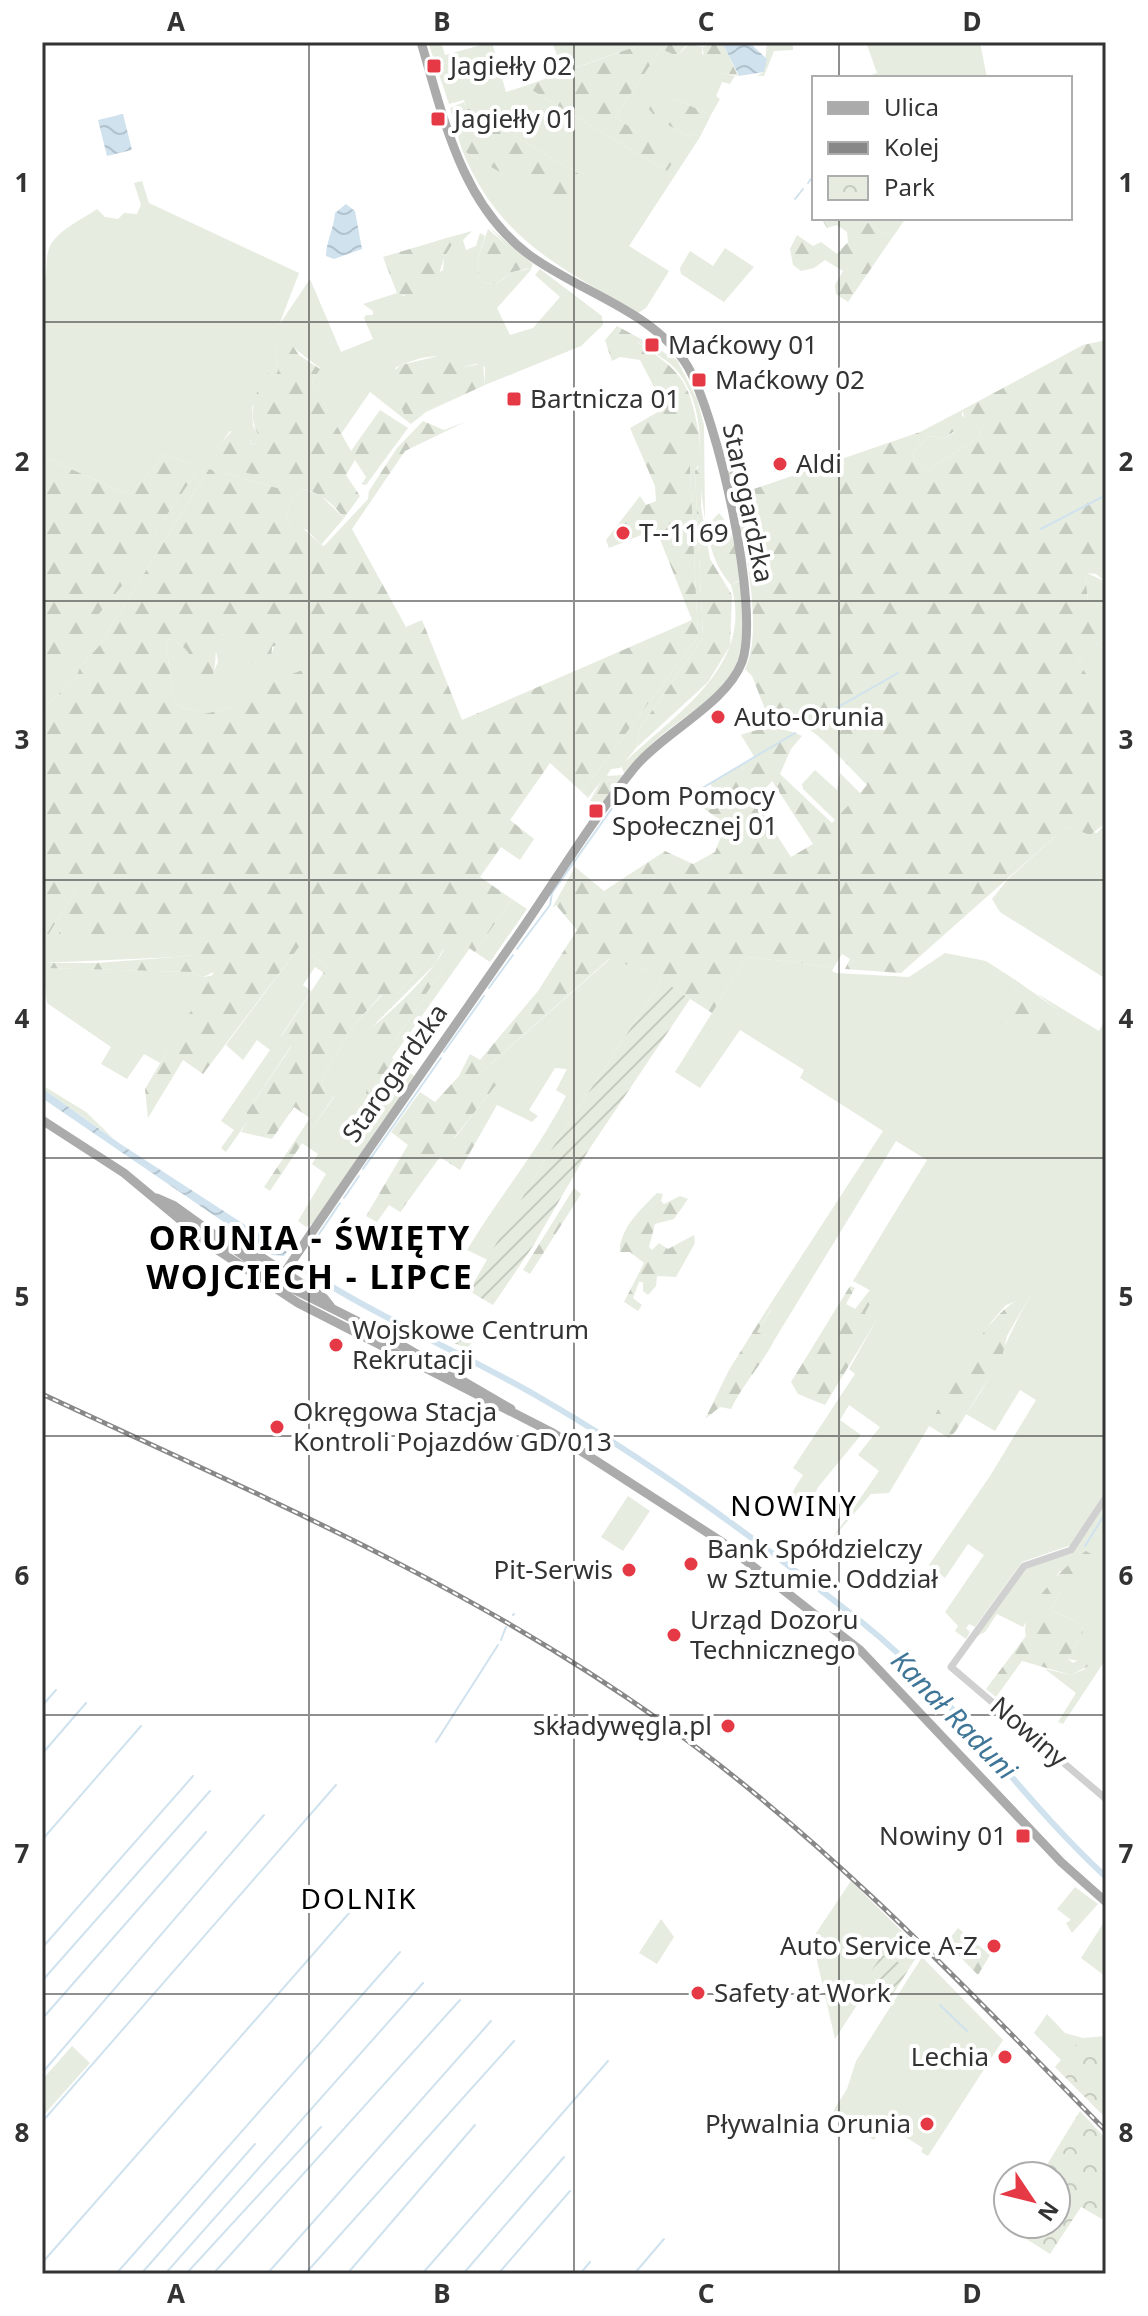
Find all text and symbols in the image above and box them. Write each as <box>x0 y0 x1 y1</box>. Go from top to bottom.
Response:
text: A <box>167 3 185 39</box>
text: B <box>433 3 451 39</box>
text: C <box>698 3 714 39</box>
text: D <box>962 3 982 39</box>
place label: Jagiełły 02 <box>447 47 572 83</box>
marker: Jagiełły 02 <box>425 57 443 75</box>
legend <box>812 76 1072 220</box>
text: Ulica <box>884 90 939 123</box>
place label: Jagiełły 01 <box>451 100 576 136</box>
marker: Jagiełły 01 <box>429 110 447 128</box>
text: Kolej <box>884 130 939 163</box>
text: 1 <box>15 164 29 200</box>
text: 1 <box>1119 164 1133 200</box>
text: Park <box>884 170 935 203</box>
place label: Maćkowy 01 <box>668 326 818 362</box>
marker: Maćkowy 01 <box>643 336 661 354</box>
place label: Maćkowy 02 <box>715 361 865 397</box>
marker: Maćkowy 02 <box>690 371 708 389</box>
place label: Bartnicza 01 <box>530 380 680 416</box>
marker: Bartnicza 01 <box>505 390 523 408</box>
street label: Starogardzka <box>715 420 783 586</box>
text: 2 <box>15 443 30 479</box>
text: 2 <box>1119 443 1134 479</box>
place label: Aldi <box>796 445 842 481</box>
marker: Aldi <box>771 455 789 473</box>
place label: T--1169 <box>639 514 729 550</box>
marker: T--1169 <box>614 524 632 542</box>
place label: Auto-Orunia <box>734 698 885 734</box>
marker: Auto-Orunia <box>709 708 727 726</box>
text: 3 <box>15 721 29 757</box>
text: 3 <box>1119 721 1133 757</box>
place label: Dom Pomocy Społecznej 01 <box>612 777 778 843</box>
marker: Dom Pomocy Społecznej 01 <box>587 802 605 820</box>
street label: Starogardzka <box>333 996 455 1149</box>
text: 4 <box>15 1000 30 1036</box>
text: 4 <box>1119 1000 1134 1036</box>
district label: ORUNIA - ŚWIĘTY WOJCIECH - LIPCE <box>146 1214 474 1299</box>
text: 5 <box>15 1278 29 1314</box>
text: 5 <box>1119 1278 1133 1314</box>
place label: Wojskowe Centrum Rekrutacji <box>352 1311 589 1377</box>
marker: Wojskowe Centrum Rekrutacji <box>327 1336 345 1354</box>
place label: Okręgowa Stacja Kontroli Pojazdów GD/013 <box>293 1393 612 1459</box>
marker: Okręgowa Stacja Kontroli Pojazdów GD/013 <box>268 1418 286 1436</box>
district label: NOWINY <box>730 1486 858 1524</box>
place label: Bank Spółdzielczy w Sztumie. Oddział <box>707 1530 938 1596</box>
place label: Pit-Serwis <box>494 1551 613 1587</box>
marker: Bank Spółdzielczy w Sztumie. Oddział <box>682 1555 700 1573</box>
text: 6 <box>15 1557 30 1593</box>
text: 6 <box>1119 1557 1134 1593</box>
marker: Pit-Serwis <box>620 1561 638 1579</box>
place label: Urząd Dozoru Technicznego <box>690 1601 859 1667</box>
marker: Urząd Dozoru Technicznego <box>665 1626 683 1644</box>
water label: Kanał Raduni <box>883 1641 1027 1788</box>
street label: Nowiny <box>983 1688 1077 1775</box>
place label: składywęgla.pl <box>533 1707 712 1743</box>
marker: składywęgla.pl <box>719 1717 737 1735</box>
place label: Nowiny 01 <box>879 1817 1007 1853</box>
marker: Nowiny 01 <box>1014 1827 1032 1845</box>
text: 7 <box>15 1835 30 1871</box>
text: 7 <box>1119 1835 1134 1871</box>
district label: DOLNIK <box>300 1879 418 1917</box>
place label: Auto Service A-Z <box>780 1927 978 1963</box>
marker: Auto Service A-Z <box>985 1937 1003 1955</box>
place label: Safety at Work <box>714 1974 891 2010</box>
marker: Safety at Work <box>689 1984 707 2002</box>
place label: Lechia <box>911 2038 989 2074</box>
marker: Lechia <box>996 2048 1014 2066</box>
place label: Pływalnia Orunia <box>705 2105 911 2141</box>
text: 8 <box>15 2114 29 2150</box>
text: 8 <box>1119 2114 1133 2150</box>
marker: Pływalnia Orunia <box>918 2115 936 2133</box>
north arrow <box>992 2160 1072 2240</box>
text: N <box>1032 2196 1067 2228</box>
text: A <box>167 2275 185 2311</box>
text: B <box>433 2275 451 2311</box>
text: C <box>698 2275 714 2311</box>
text: D <box>962 2275 982 2311</box>

